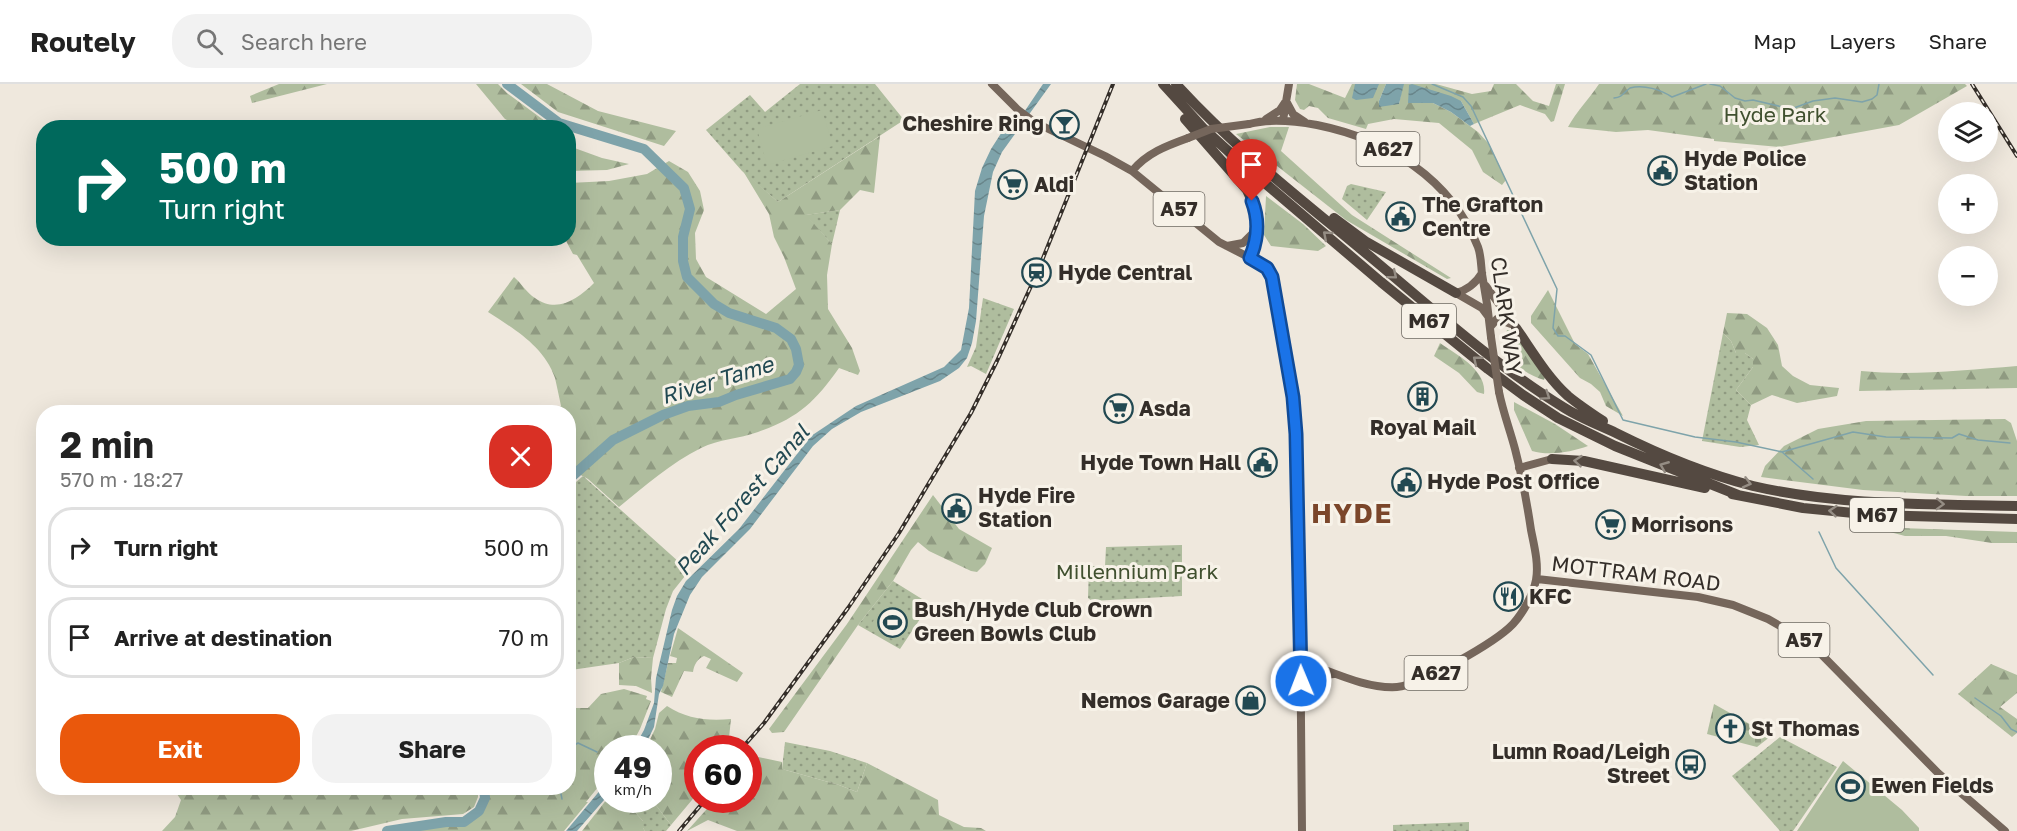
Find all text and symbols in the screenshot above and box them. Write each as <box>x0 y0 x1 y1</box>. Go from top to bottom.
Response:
search box <box>172 14 592 68</box>
text: Routely <box>30 25 136 58</box>
icon: search <box>193 25 226 58</box>
text: Search here <box>241 28 367 55</box>
text: Map <box>1753 28 1796 54</box>
text: Layers <box>1829 28 1896 54</box>
text: Share <box>1929 28 1987 54</box>
park label: Hyde Park <box>1723 101 1827 127</box>
map controls <box>1938 102 1998 306</box>
button: layers <box>1938 102 1998 162</box>
bar icon: Cheshire Ring <box>1049 108 1081 140</box>
place label: Cheshire Ring <box>902 110 1044 136</box>
road number: A627 <box>1356 132 1420 166</box>
pin <box>1226 139 1277 201</box>
text: 500 m <box>159 142 286 192</box>
icon: right <box>60 144 138 222</box>
place label: Hyde Police Station <box>1684 145 1806 195</box>
icon: arrive <box>1235 148 1268 181</box>
public building icon: Hyde Police Station <box>1647 155 1679 187</box>
supermarket icon: Aldi <box>997 169 1029 201</box>
place label: Aldi <box>1034 171 1074 197</box>
button: + <box>1938 174 1998 234</box>
place label: The Grafton Centre <box>1422 191 1543 241</box>
road number: A57 <box>1154 192 1204 226</box>
text: Turn right <box>159 193 285 225</box>
public building icon: The Grafton Centre <box>1385 201 1417 233</box>
one-way arrow <box>1323 231 1334 242</box>
button: − <box>1938 246 1998 306</box>
street label: CLARK WAY <box>1486 255 1528 377</box>
station icon: Hyde Central <box>1021 257 1053 289</box>
place label: Hyde Central <box>1058 259 1192 285</box>
one-way arrow <box>1386 268 1397 279</box>
road number: M67 <box>1402 304 1456 338</box>
water label: River Tame <box>657 349 778 409</box>
one-way arrow <box>1473 357 1484 368</box>
building icon: Royal Mail <box>1407 381 1439 413</box>
one-way arrow <box>1539 389 1550 400</box>
supermarket icon: Asda <box>1102 393 1134 425</box>
place label: Asda <box>1139 395 1191 421</box>
place label: Royal Mail <box>1370 414 1476 440</box>
water label: Peak Forest Canal <box>669 418 815 581</box>
text: 2 min <box>60 423 154 466</box>
button: close <box>489 425 552 488</box>
public building icon: Hyde Town Hall <box>1246 447 1278 479</box>
place label: Hyde Town Hall <box>1080 449 1241 475</box>
one-way arrow <box>1573 455 1583 468</box>
one-way arrow <box>1659 461 1670 473</box>
public building icon: Hyde Post Office <box>1390 466 1422 498</box>
text: 570 m · 18:27 <box>60 467 183 491</box>
place label: Hyde Post Office <box>1427 468 1600 494</box>
one-way arrow <box>1741 476 1751 489</box>
place label: Hyde Fire Station <box>978 482 1075 532</box>
public building icon: Hyde Fire Station <box>941 492 973 524</box>
district label: HYDE <box>1311 497 1393 529</box>
road number: M67 <box>1850 498 1904 532</box>
one-way arrow <box>1935 498 1944 510</box>
one-way arrow <box>1828 505 1837 518</box>
supermarket icon: Morrisons <box>1594 509 1626 541</box>
place label: Morrisons <box>1631 511 1733 537</box>
icon: right <box>63 531 96 564</box>
text: Turn right <box>114 534 218 561</box>
text: 500 m <box>484 534 549 561</box>
street label: MOTTRAM ROAD <box>1550 550 1722 596</box>
park label: Millennium Park <box>1056 558 1218 584</box>
restaurant icon: KFC <box>1492 581 1524 613</box>
place label: KFC <box>1529 583 1572 609</box>
place label: Bush/Hyde Club Crown Green Bowls Club <box>914 596 1153 646</box>
sports icon: Bush/Hyde Club Crown Green Bowls Club <box>877 606 909 638</box>
icon: arrive <box>63 621 96 654</box>
road number: A57 <box>1778 623 1830 657</box>
text: Arrive at destination <box>114 624 332 651</box>
text: 70 m <box>499 624 549 651</box>
position arrow <box>1269 649 1333 713</box>
road number: A627 <box>1404 656 1468 690</box>
shop icon: Nemos Garage <box>1235 685 1267 717</box>
place label: Nemos Garage <box>1081 687 1230 713</box>
church icon: St Thomas <box>1714 713 1746 745</box>
button: Exit <box>60 714 300 783</box>
button: Share <box>312 714 552 783</box>
place label: St Thomas <box>1751 715 1860 741</box>
speed limit sign: 60 <box>684 735 762 813</box>
place label: Lumn Road/Leigh Street <box>1492 738 1670 788</box>
bus stop icon: Lumn Road/Leigh Street <box>1675 748 1707 780</box>
text: 49 <box>614 749 652 785</box>
sports icon: Ewen Fields <box>1834 770 1866 802</box>
place label: Ewen Fields <box>1871 772 1994 798</box>
text: km/h <box>614 780 652 798</box>

